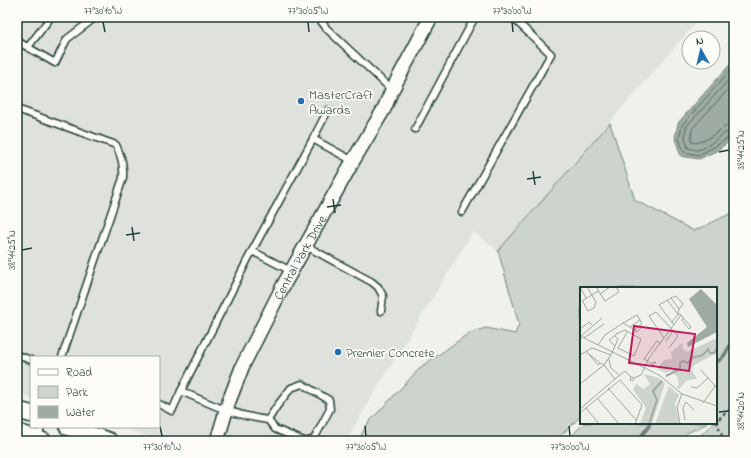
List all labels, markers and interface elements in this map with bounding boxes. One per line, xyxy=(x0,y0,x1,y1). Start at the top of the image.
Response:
text: 77°30'10"W xyxy=(84,4,122,19)
text: 77°30'05"W xyxy=(288,4,329,19)
text: 77°30'00"W xyxy=(492,4,532,19)
north arrow xyxy=(681,30,721,70)
text: N xyxy=(695,33,705,50)
place label: MasterCraft Awards xyxy=(309,86,373,120)
marker: MasterCraft Awards xyxy=(296,96,306,106)
text: 38°44'25"N xyxy=(734,130,749,170)
street label: Central Park Drive xyxy=(270,212,332,303)
text: 38°44'25"N xyxy=(5,230,20,270)
inset map xyxy=(580,287,717,424)
place label: Premier Concrete xyxy=(346,344,434,363)
marker: Premier Concrete xyxy=(333,347,343,357)
legend xyxy=(30,356,160,428)
text: Road xyxy=(66,364,92,382)
text: Park xyxy=(66,384,88,402)
text: 38°44'20"N xyxy=(734,392,749,430)
text: Water xyxy=(66,404,95,422)
text: 77°30'10"W xyxy=(143,440,181,455)
text: 77°30'05"W xyxy=(346,440,387,455)
text: 77°30'00"W xyxy=(550,440,590,455)

